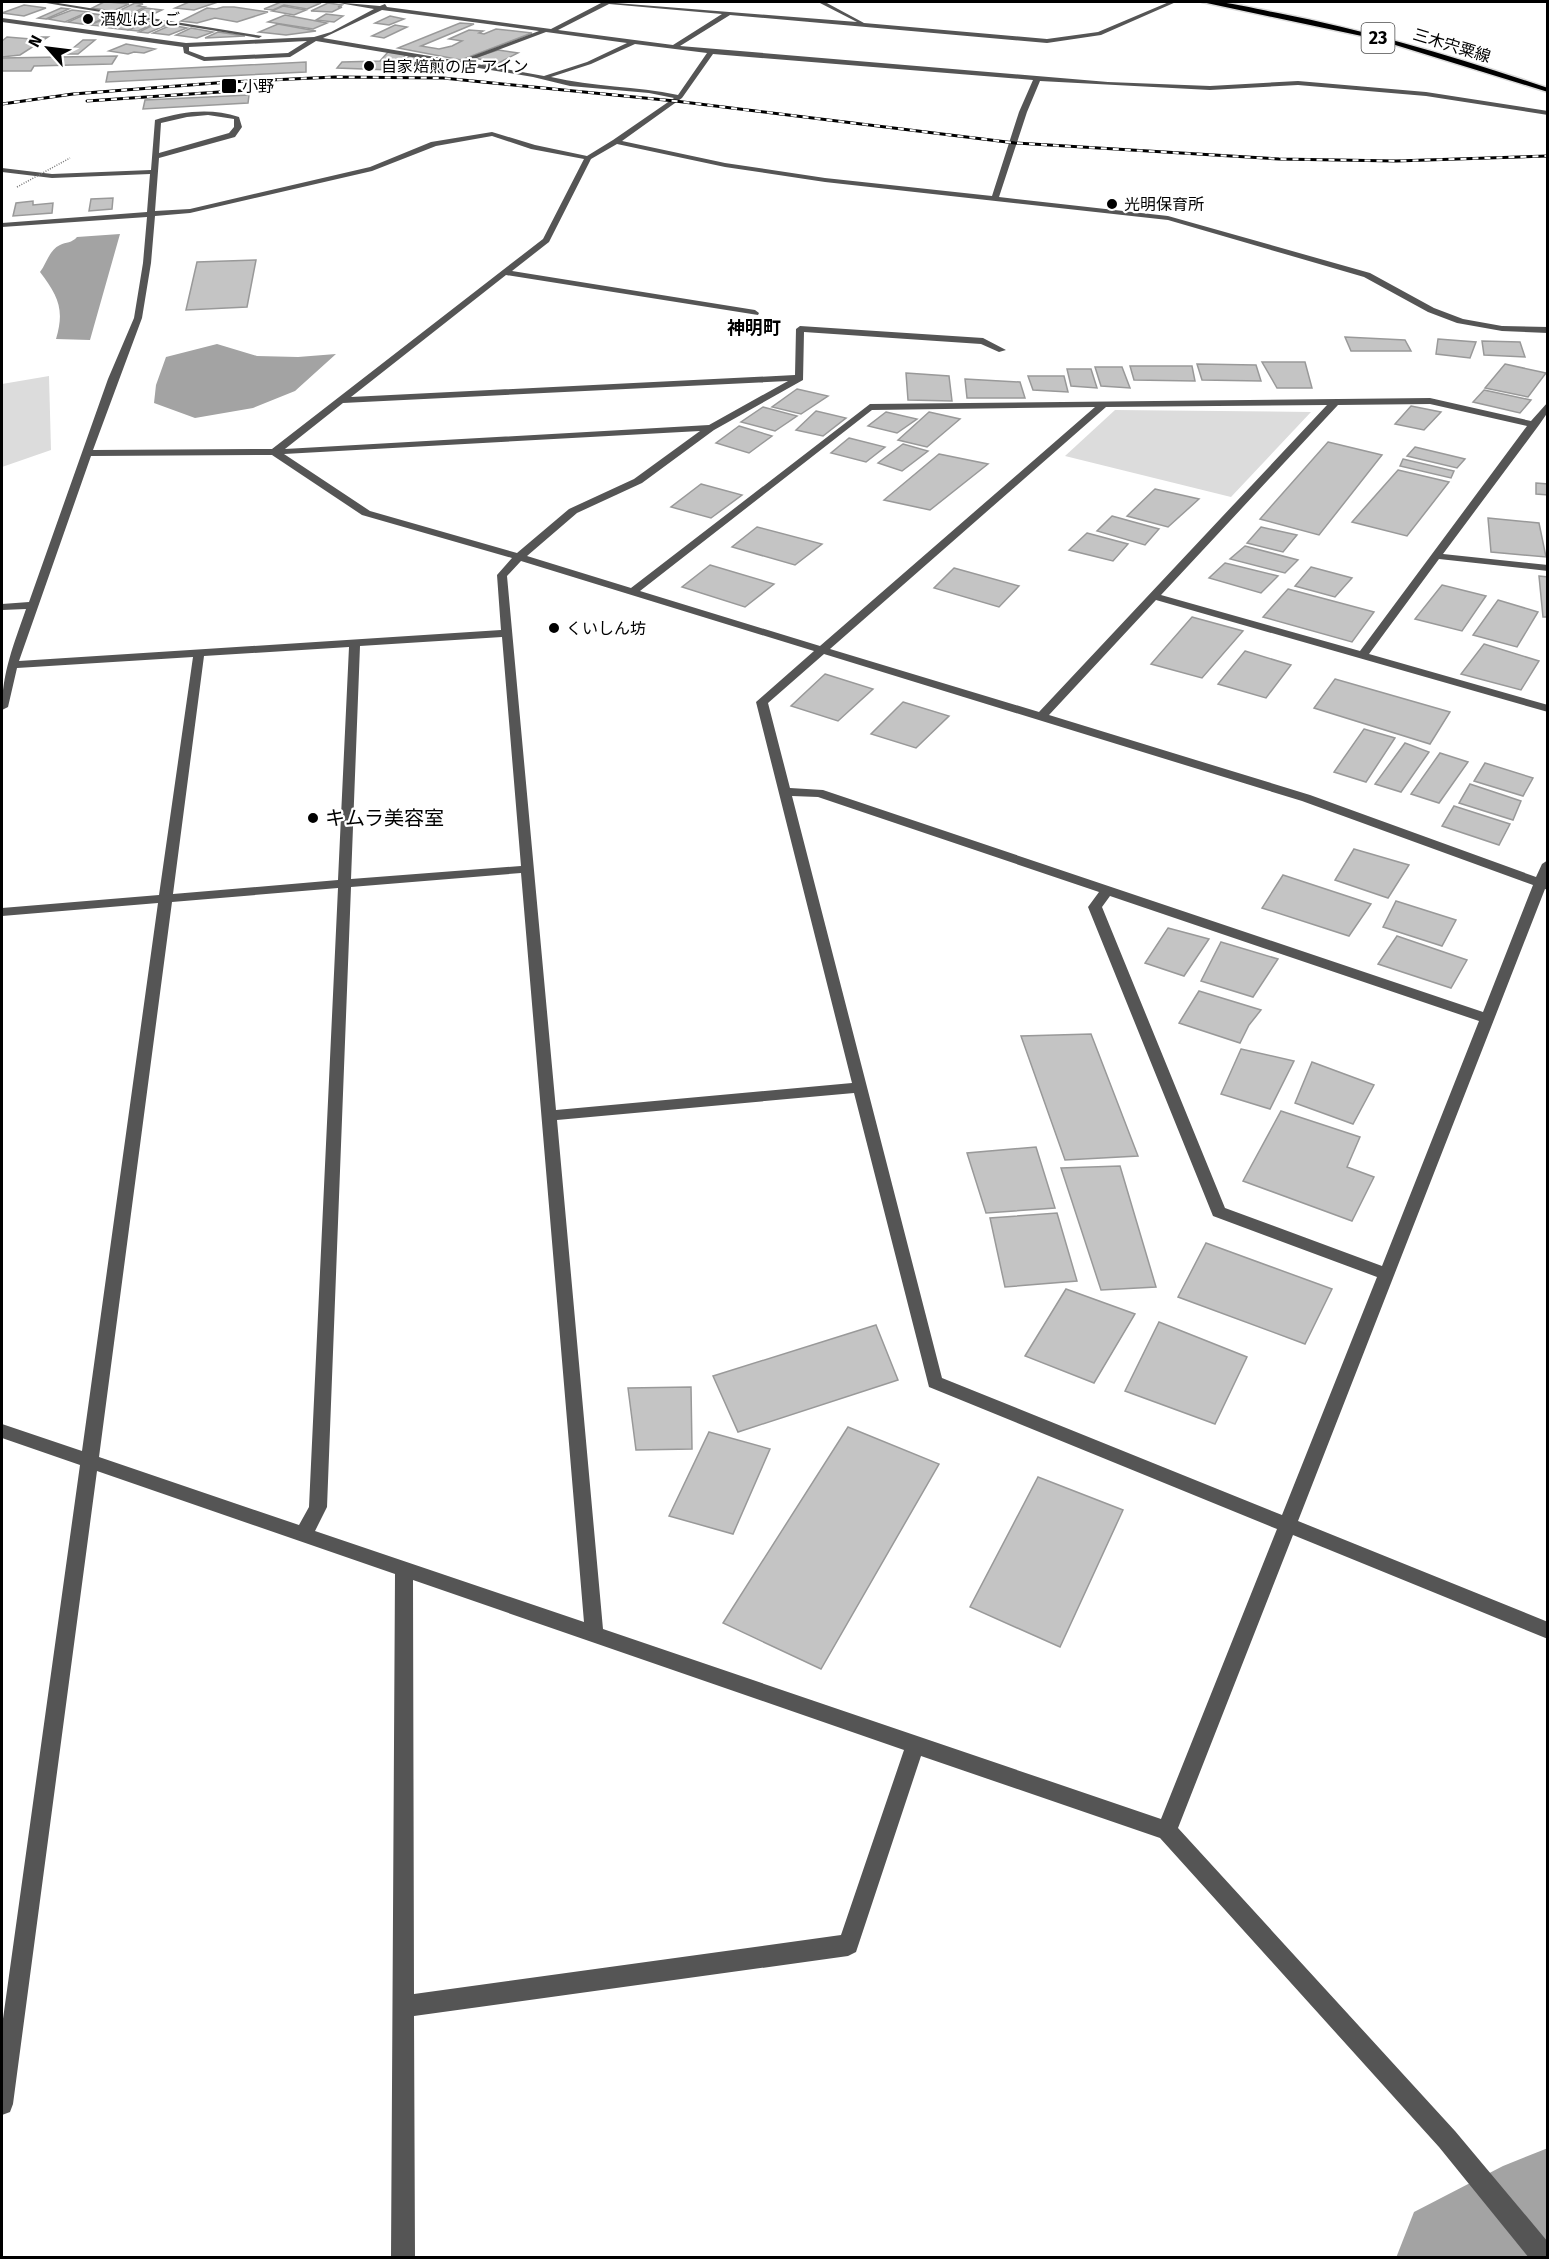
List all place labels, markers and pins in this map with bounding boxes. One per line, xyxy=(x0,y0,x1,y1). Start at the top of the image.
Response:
place label: 酒処はしご xyxy=(100,10,180,29)
marker: 酒処はしご xyxy=(81,12,95,26)
place label: 自家焙煎の店 アイン xyxy=(381,57,528,76)
marker: 自家焙煎の店 アイン xyxy=(362,59,376,73)
marker: 小野 xyxy=(220,77,238,95)
place label: 小野 xyxy=(242,77,274,96)
place label: 光明保育所 xyxy=(1124,195,1204,214)
marker: 光明保育所 xyxy=(1105,197,1119,211)
place label: くいしん坊 xyxy=(566,619,646,638)
marker: くいしん坊 xyxy=(547,621,561,635)
place label: キムラ美容室 xyxy=(325,806,444,830)
marker: キムラ美容室 xyxy=(306,811,320,825)

